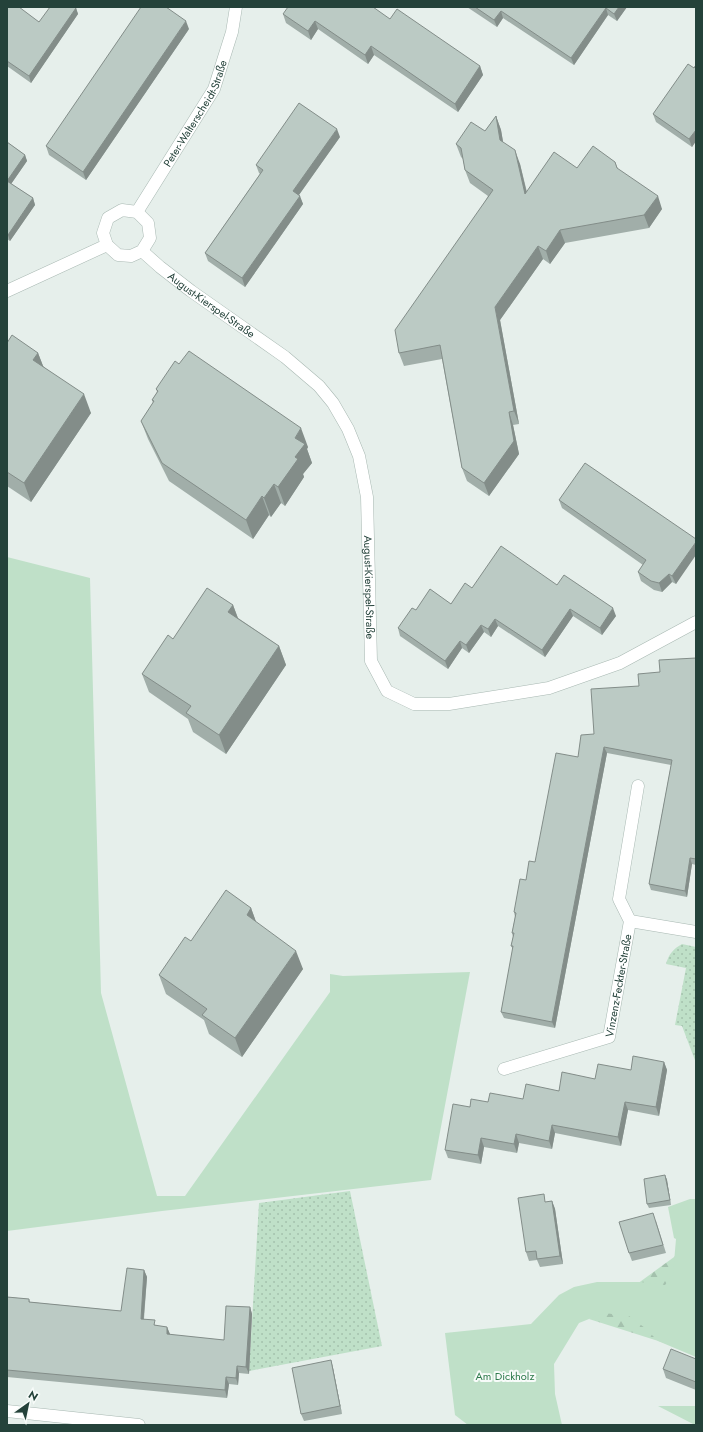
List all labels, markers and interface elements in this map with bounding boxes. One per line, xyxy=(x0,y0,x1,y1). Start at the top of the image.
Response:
street label: Peter-Walterscheidt-Straße xyxy=(159,58,231,170)
street label: August-Kierspel-Straße xyxy=(165,268,259,342)
street label: August-Kierspel-Straße xyxy=(360,535,378,640)
street label: Vinzenz-Feckter-Straße xyxy=(601,932,636,1039)
park label: Am Dickholz xyxy=(476,1368,534,1384)
north arrow xyxy=(8,1384,48,1424)
text: N xyxy=(25,1387,41,1405)

